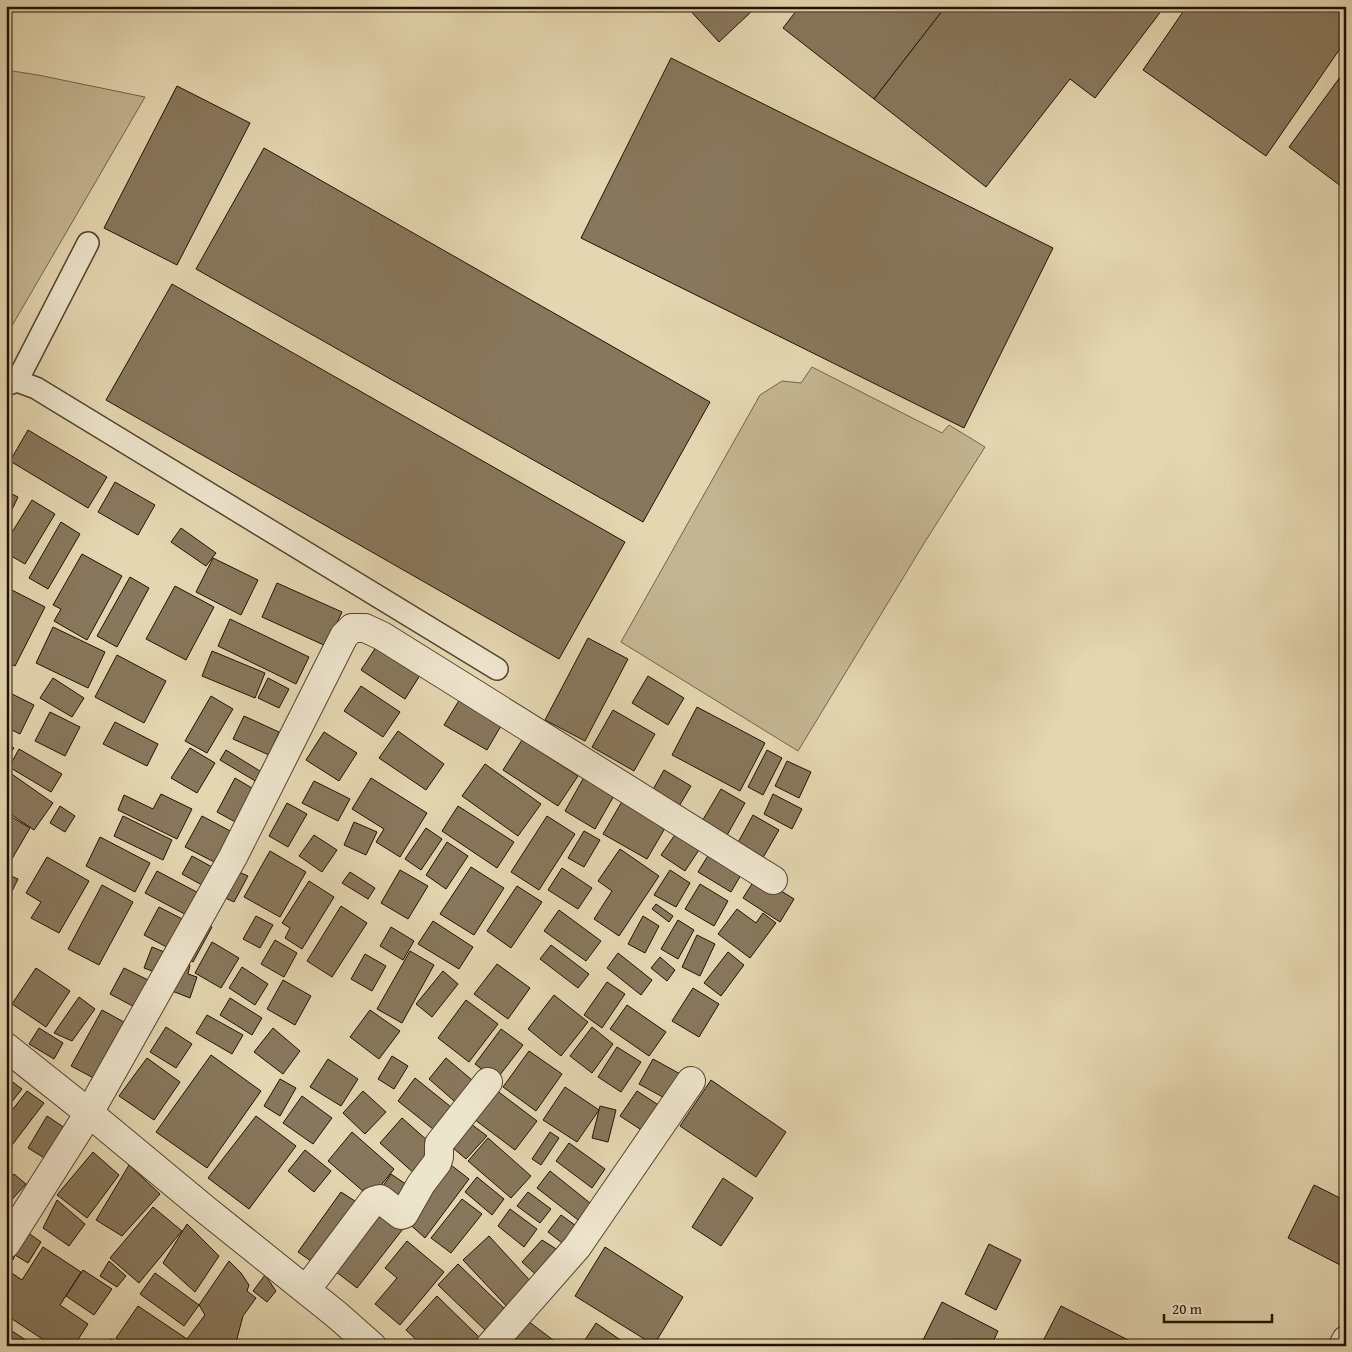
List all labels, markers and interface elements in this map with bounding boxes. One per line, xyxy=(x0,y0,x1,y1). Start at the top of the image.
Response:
scale bar xyxy=(1164,1292,1272,1324)
text: 20 m xyxy=(1172,1298,1203,1319)

